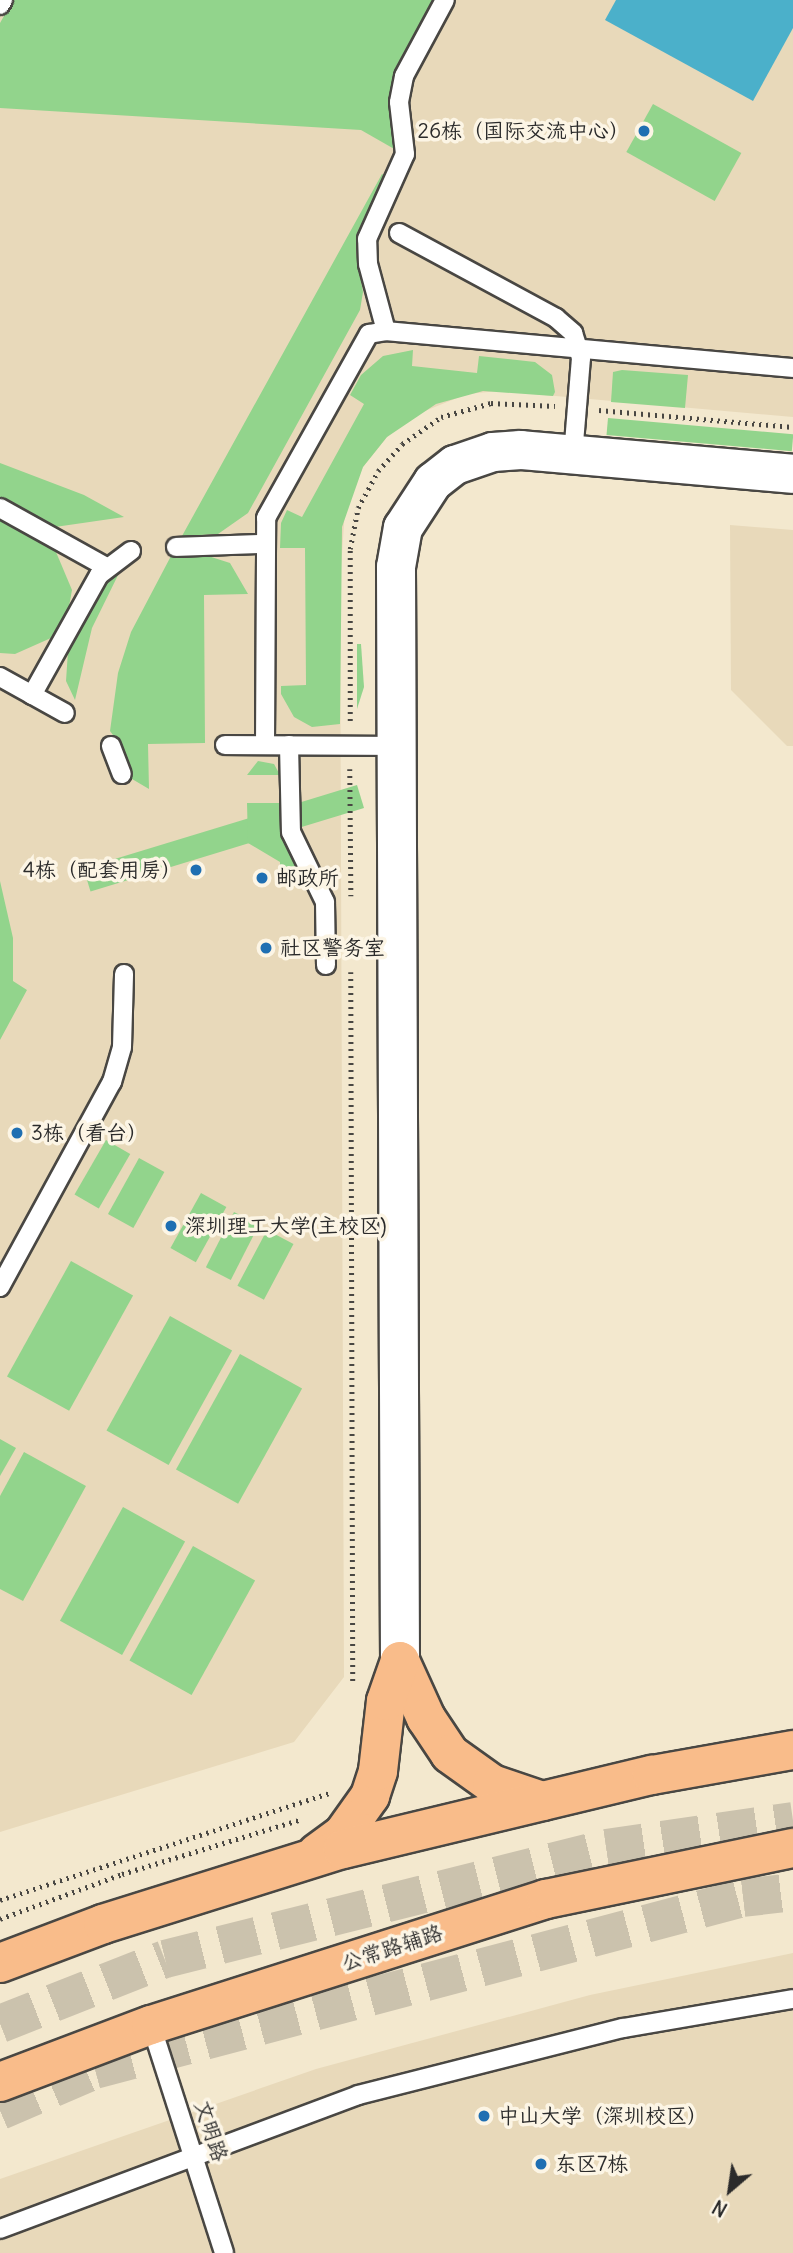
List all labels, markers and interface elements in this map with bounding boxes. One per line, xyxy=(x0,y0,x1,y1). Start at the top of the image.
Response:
place label: 26栋（国际交流中心） xyxy=(417,118,630,144)
marker: 26栋（国际交流中心） xyxy=(636,123,652,139)
place label: 4栋（配套用房） xyxy=(23,857,182,883)
marker: 4栋（配套用房） xyxy=(188,862,204,878)
place label: 邮政所 xyxy=(276,865,339,891)
marker: 邮政所 xyxy=(254,870,270,886)
place label: 社区警务室 xyxy=(280,935,385,961)
marker: 社区警务室 xyxy=(258,940,274,956)
place label: 3栋（看台） xyxy=(31,1120,148,1146)
marker: 3栋（看台） xyxy=(9,1125,25,1141)
place label: 深圳理工大学(主校区) xyxy=(185,1213,387,1239)
marker: 深圳理工大学(主校区) xyxy=(163,1218,179,1234)
street label: 公常路辅路 xyxy=(338,1920,446,1976)
street label: 文明路 xyxy=(189,2097,233,2165)
place label: 中山大学（深圳校区） xyxy=(498,2103,708,2129)
marker: 中山大学（深圳校区） xyxy=(476,2108,492,2124)
place label: 东区7栋 xyxy=(555,2151,628,2177)
north arrow xyxy=(695,2155,765,2225)
marker: 东区7栋 xyxy=(533,2156,549,2172)
text: N xyxy=(708,2195,731,2222)

